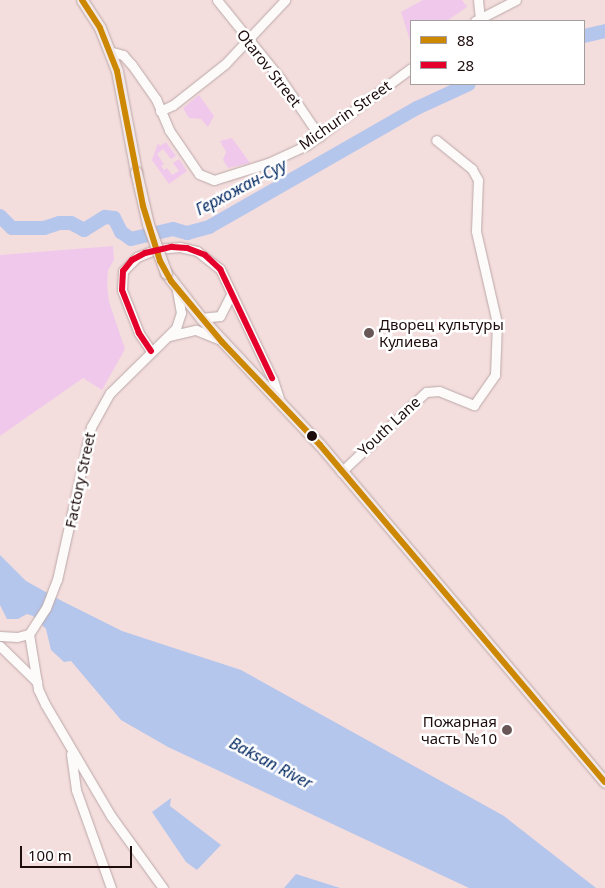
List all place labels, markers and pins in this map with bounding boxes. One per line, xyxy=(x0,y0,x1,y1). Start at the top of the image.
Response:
place label: Дворец культуры Кулиева xyxy=(379,315,504,350)
marker: Дворец культуры Кулиева xyxy=(363,327,375,339)
unlabelled marker xyxy=(307,431,317,441)
place label: Пожарная часть №10 xyxy=(421,712,497,747)
marker: Пожарная часть №10 xyxy=(501,724,513,736)

